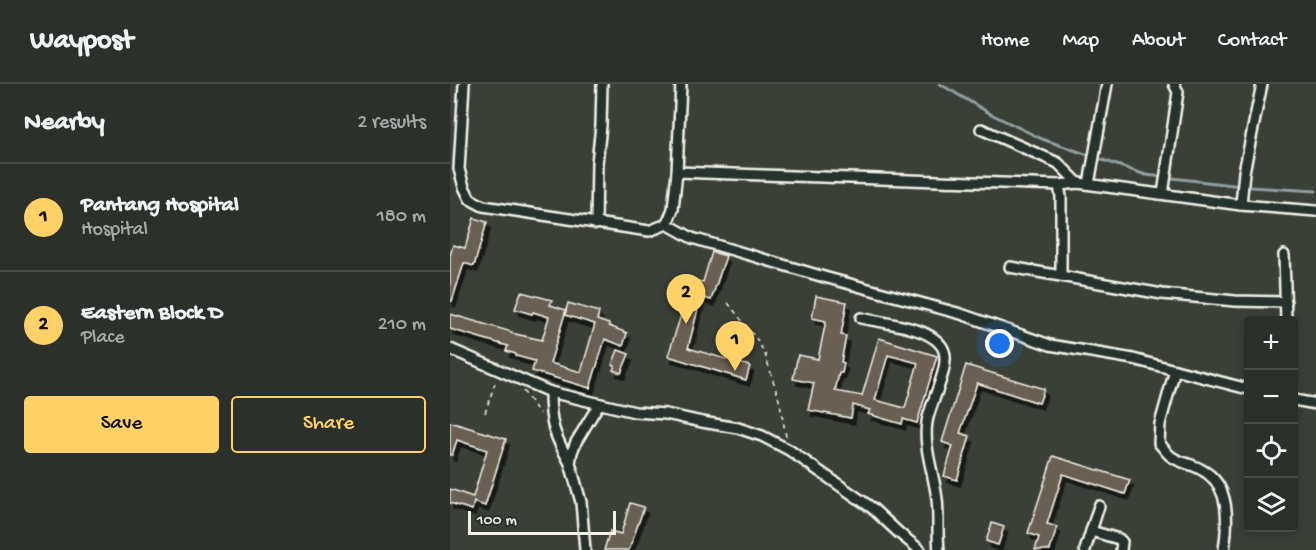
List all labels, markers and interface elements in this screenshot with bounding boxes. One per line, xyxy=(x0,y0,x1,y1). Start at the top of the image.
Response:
text: Waypost xyxy=(30,25,133,58)
text: Home xyxy=(981,29,1029,54)
text: Map xyxy=(1062,29,1099,54)
text: About xyxy=(1132,29,1185,54)
text: Contact xyxy=(1218,29,1286,54)
text: Nearby xyxy=(24,108,105,139)
text: 2 results xyxy=(357,112,426,135)
text: Pantang Hospital xyxy=(81,193,239,219)
text: 1 xyxy=(39,206,48,229)
text: 180 m xyxy=(377,206,426,229)
text: Hospital xyxy=(81,219,148,242)
pin: 2 xyxy=(666,274,706,324)
text: Eastern Block D xyxy=(81,301,223,327)
text: 2 xyxy=(39,314,48,337)
text: 210 m xyxy=(378,314,426,337)
map controls xyxy=(1244,316,1298,532)
button: + xyxy=(1244,316,1298,370)
pin: 1 xyxy=(716,322,754,371)
text: Place xyxy=(81,327,125,350)
your location xyxy=(985,329,1014,358)
button: − xyxy=(1244,370,1298,424)
button: Save xyxy=(24,396,219,453)
button: Share xyxy=(231,396,426,453)
button: locate xyxy=(1244,424,1298,478)
button: layers xyxy=(1244,478,1298,532)
scale bar xyxy=(468,508,616,536)
text: 100 m xyxy=(477,512,517,531)

